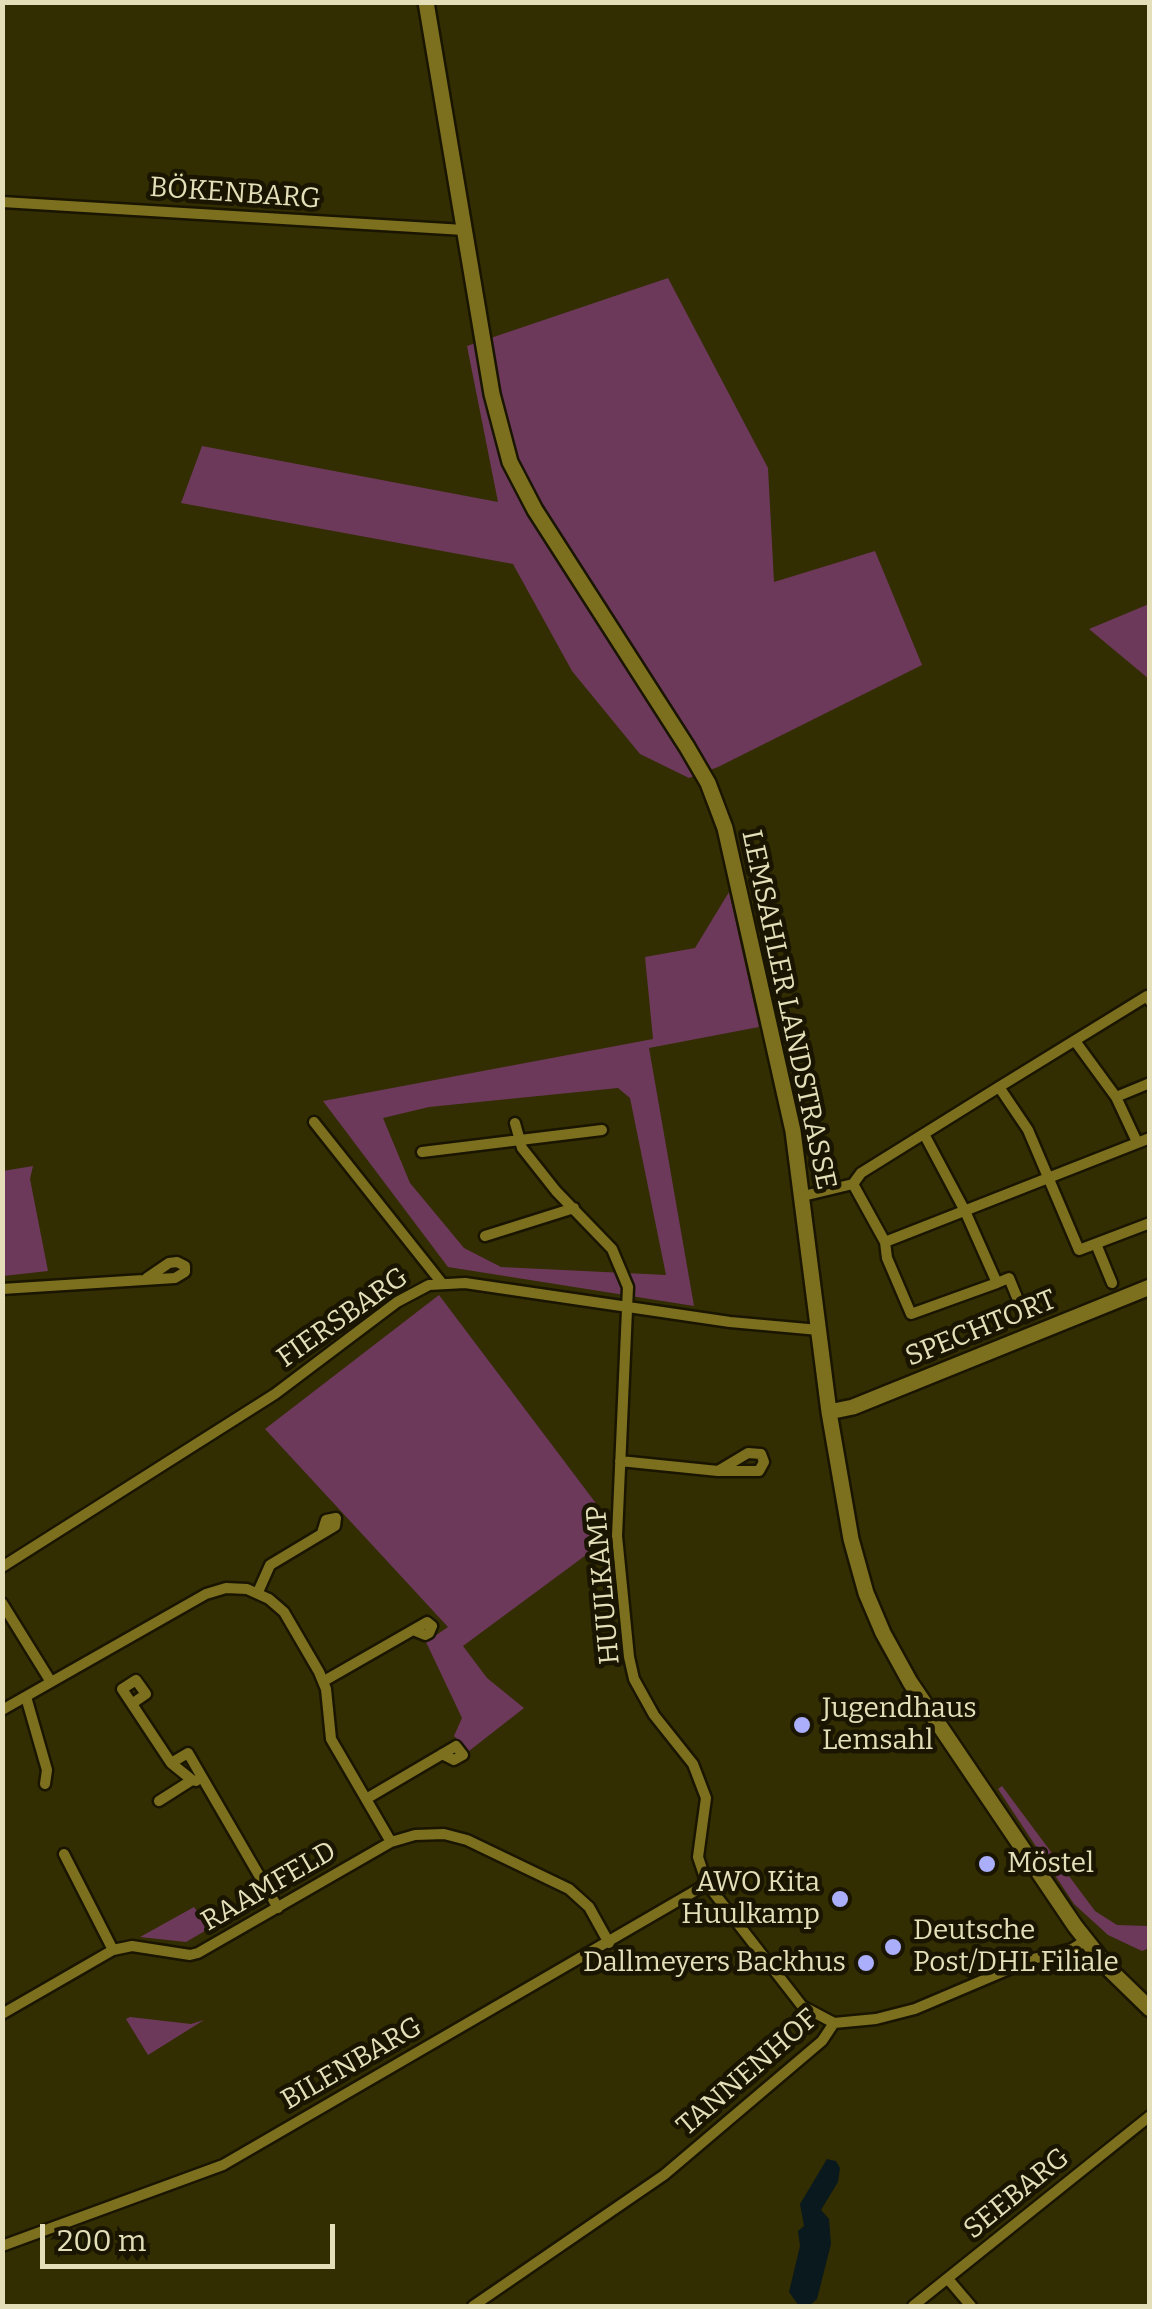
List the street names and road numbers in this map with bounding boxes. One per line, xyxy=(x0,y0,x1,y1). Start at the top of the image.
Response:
street label: BÖKENBARG xyxy=(148,171,322,217)
street label: LEMSAHLER LANDSTRASSE xyxy=(733,827,843,1193)
street label: FIERSBARG xyxy=(271,1261,415,1375)
street label: SPECHTORT xyxy=(901,1284,1061,1374)
street label: HUULKAMP xyxy=(580,1504,628,1666)
street label: RAAMFELD xyxy=(196,1835,342,1939)
street label: TANNENHOF xyxy=(671,2003,825,2143)
street label: BILENBARG xyxy=(276,2010,428,2118)
street label: SEEBARG xyxy=(958,2141,1076,2247)

